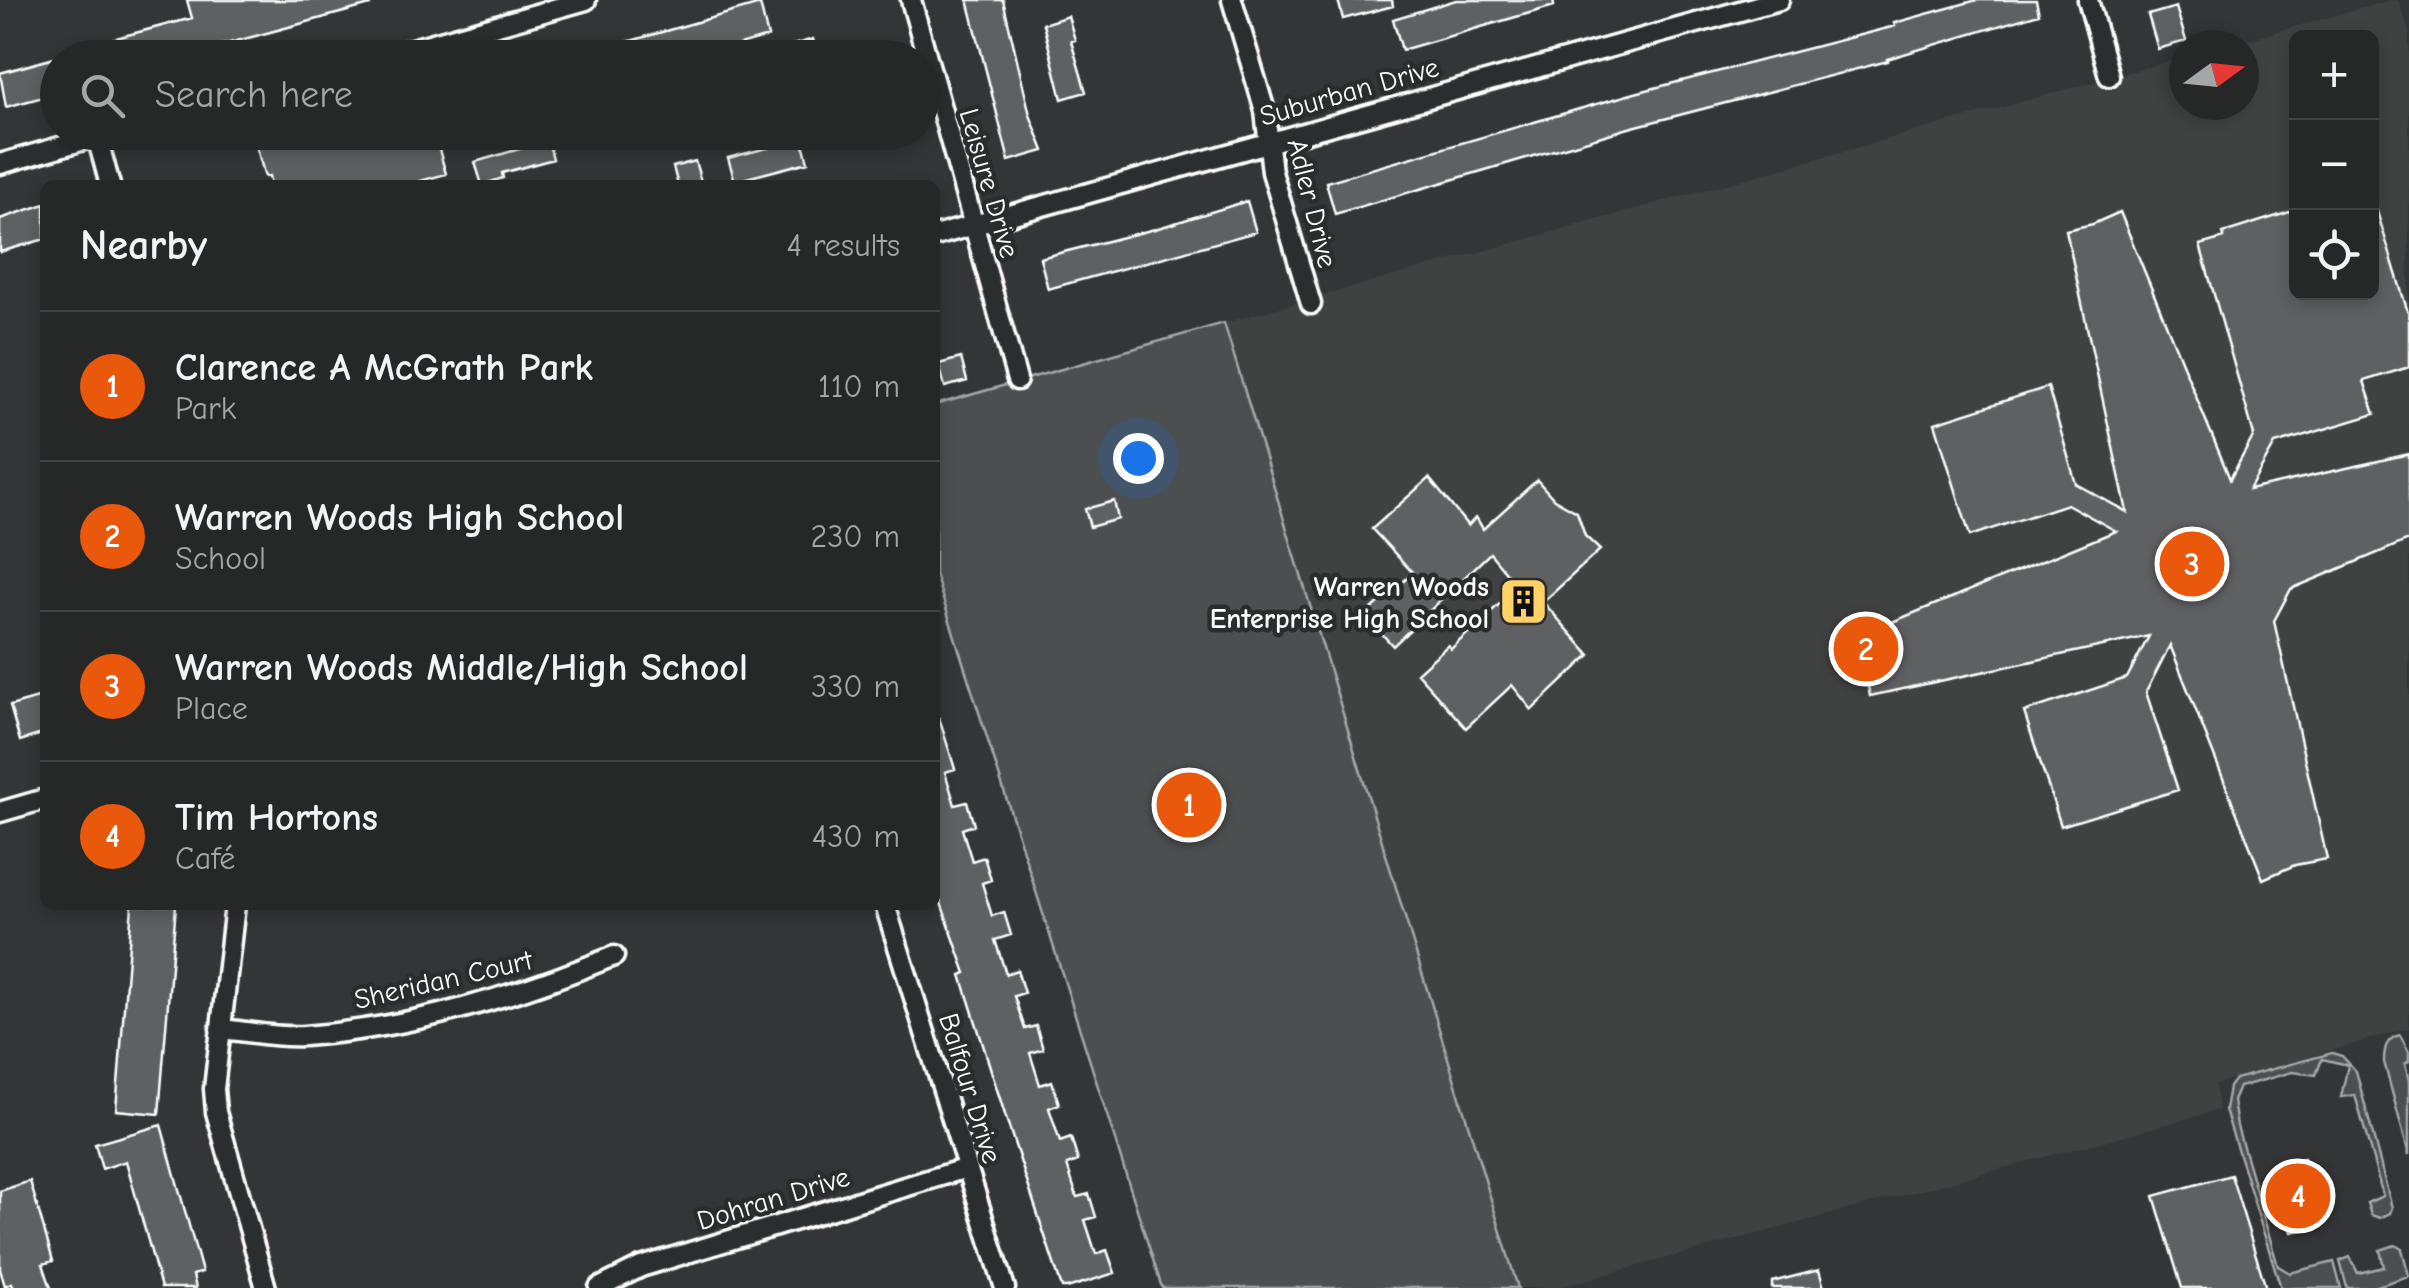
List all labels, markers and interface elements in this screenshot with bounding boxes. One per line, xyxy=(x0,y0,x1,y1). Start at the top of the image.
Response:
north arrow xyxy=(2169,30,2259,120)
map controls xyxy=(2289,30,2379,300)
button: + xyxy=(2289,30,2379,120)
search box xyxy=(40,40,940,150)
street label: Suburban Drive xyxy=(1256,51,1442,133)
icon: search xyxy=(75,68,130,123)
text: Search here xyxy=(155,73,353,117)
street label: Leisure Drive xyxy=(952,105,1026,262)
button: − xyxy=(2289,120,2379,210)
street label: Adler Drive xyxy=(1281,135,1344,271)
button: locate xyxy=(2289,210,2379,300)
text: Nearby xyxy=(80,221,207,270)
text: 4 results xyxy=(787,227,900,264)
text: Clarence A McGrath Park xyxy=(175,346,593,390)
text: 1 xyxy=(106,368,119,405)
text: 110 m xyxy=(818,368,900,405)
text: Park xyxy=(175,390,236,427)
your location xyxy=(1113,433,1164,484)
text: Warren Woods High School xyxy=(175,496,624,540)
text: 2 xyxy=(105,518,120,555)
text: 230 m xyxy=(810,518,900,555)
pin: 3 xyxy=(2160,526,2224,602)
text: School xyxy=(175,540,266,577)
place label: Warren Woods Enterprise High School xyxy=(1210,571,1489,635)
building icon: Warren Woods Enterprise High School xyxy=(1498,576,1550,628)
pin: 2 xyxy=(1834,612,1898,686)
text: Warren Woods Middle/High School xyxy=(175,646,748,690)
text: 3 xyxy=(105,668,120,705)
text: 330 m xyxy=(811,668,900,705)
text: Place xyxy=(175,690,248,727)
pin: 1 xyxy=(1156,768,1222,842)
text: Tim Hortons xyxy=(175,796,378,840)
text: 4 xyxy=(105,818,120,855)
text: 430 m xyxy=(812,818,900,855)
text: Café xyxy=(175,840,235,877)
street label: Sheridan Court xyxy=(351,944,536,1016)
street label: Balfour Drive xyxy=(932,1009,1008,1167)
pin: 4 xyxy=(2266,1158,2330,1234)
street label: Dohran Drive xyxy=(693,1161,853,1237)

